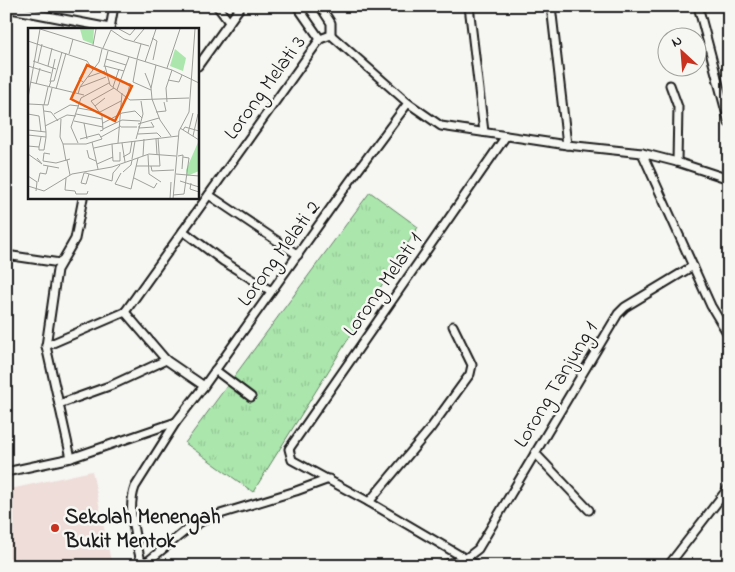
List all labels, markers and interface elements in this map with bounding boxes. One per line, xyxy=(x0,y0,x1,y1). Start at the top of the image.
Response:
inset map xyxy=(28,28,199,199)
north arrow xyxy=(658,28,708,78)
street label: Lorong Melati 3 xyxy=(217,30,316,148)
text: N xyxy=(668,30,686,53)
street label: Lorong Melati 2 xyxy=(231,195,330,315)
street label: Lorong Melati 1 xyxy=(337,227,432,344)
street label: Lorong Tanjung 1 xyxy=(507,316,608,455)
place label: Sekolah Menengah Bukit Mentok xyxy=(64,503,221,557)
marker: Sekolah Menengah Bukit Mentok xyxy=(49,522,61,534)

